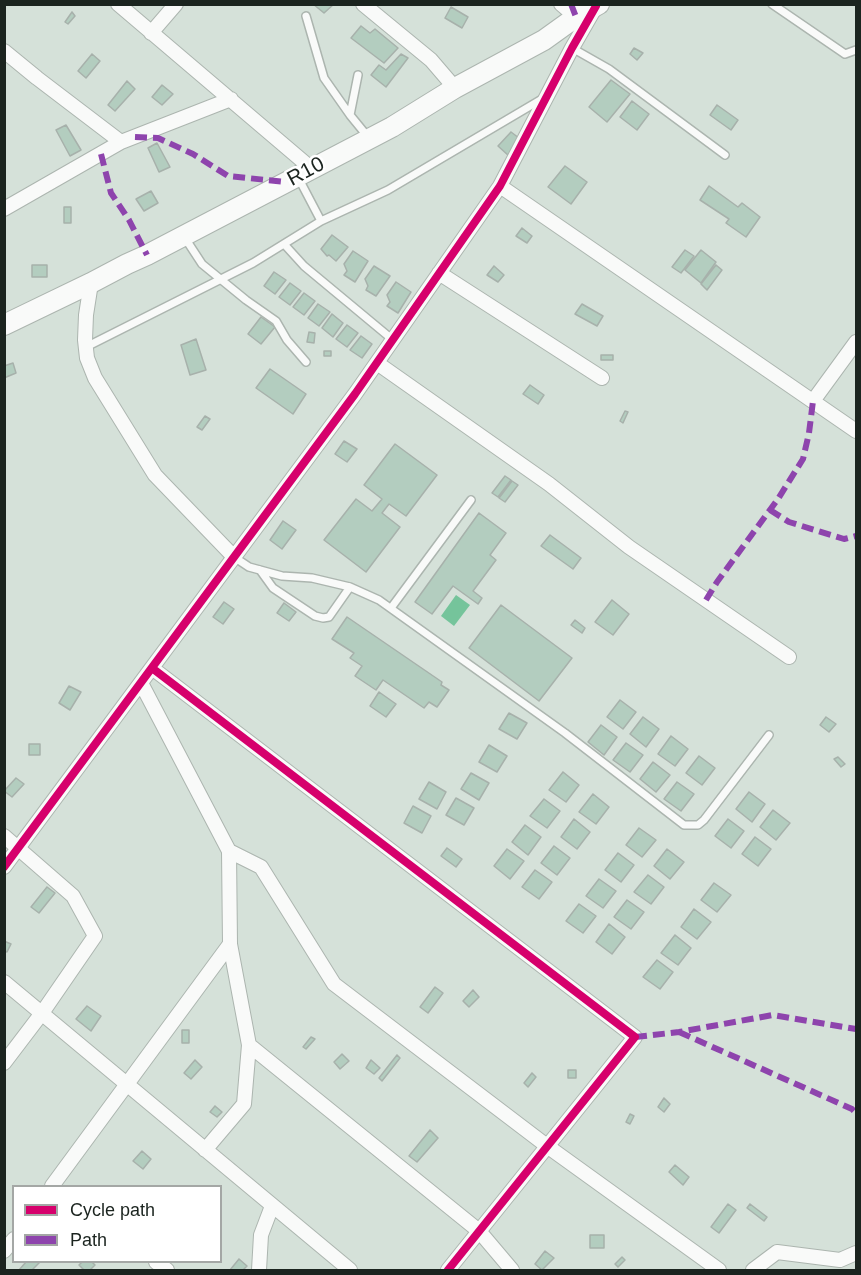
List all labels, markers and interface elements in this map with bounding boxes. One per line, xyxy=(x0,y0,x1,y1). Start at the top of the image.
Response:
street label: R10 xyxy=(283,152,329,192)
legend xyxy=(12,1185,222,1263)
text: Cycle path xyxy=(70,1200,155,1220)
text: Path xyxy=(70,1230,107,1250)

